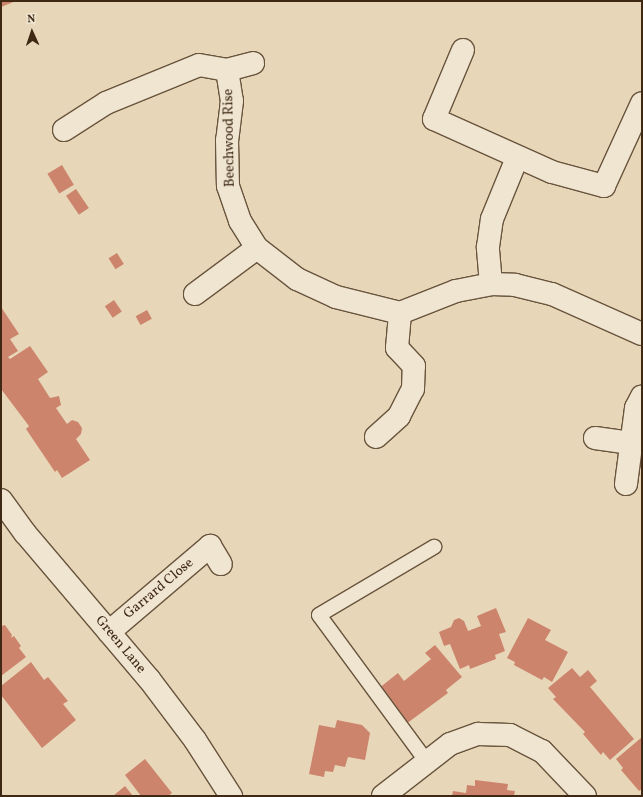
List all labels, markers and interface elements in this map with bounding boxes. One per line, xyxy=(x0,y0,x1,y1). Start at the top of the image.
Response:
north arrow xyxy=(12,12,52,52)
text: N xyxy=(27,12,36,27)
street label: Beechwood Rise xyxy=(221,89,239,187)
street label: Garrard Close xyxy=(121,555,197,623)
street label: Green Lane xyxy=(91,613,149,677)

